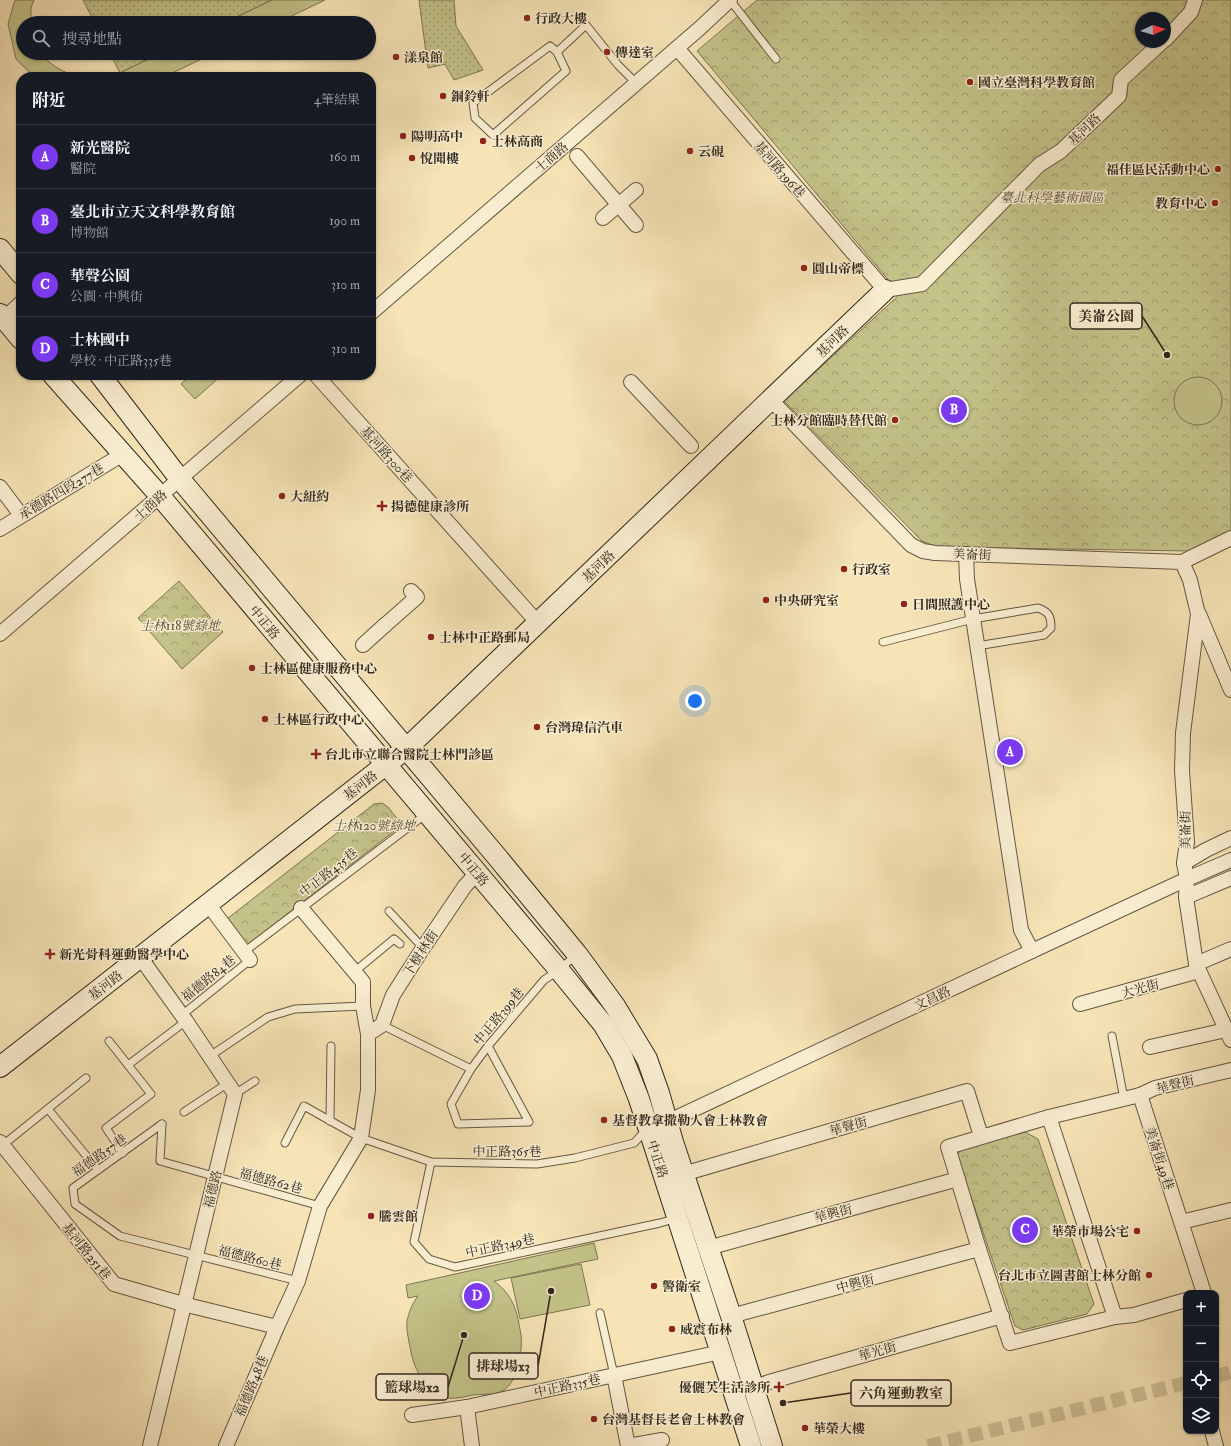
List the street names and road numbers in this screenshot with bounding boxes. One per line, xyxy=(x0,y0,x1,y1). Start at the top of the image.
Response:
street label: 基河路 xyxy=(1065,110,1104,149)
street label: 基河路396巷 xyxy=(750,138,808,201)
street label: 士商路 xyxy=(532,139,572,177)
street label: 基河路 xyxy=(813,322,852,361)
street label: 基河路300巷 xyxy=(357,423,416,486)
street label: 承德路四段277巷 xyxy=(16,460,107,524)
street label: 士商路 xyxy=(131,487,171,525)
street label: 美崙街 xyxy=(952,546,992,564)
street label: 基河路 xyxy=(579,547,618,586)
street label: 中正路 xyxy=(246,603,283,643)
street label: 基河路 xyxy=(340,767,381,804)
street label: 美崙街 xyxy=(1178,810,1194,850)
street label: 中正路435巷 xyxy=(296,845,361,901)
street label: 中正路 xyxy=(455,850,492,890)
street label: 下樹林街 xyxy=(400,927,442,980)
street label: 福德路84巷 xyxy=(178,952,239,1005)
street label: 基河路 xyxy=(85,967,126,1004)
street label: 大光街 xyxy=(1119,976,1161,1002)
street label: 文昌路 xyxy=(911,983,953,1014)
street label: 中正路399巷 xyxy=(470,985,527,1049)
street label: 華聲街 xyxy=(1154,1072,1196,1098)
street label: 華聲街 xyxy=(827,1114,869,1140)
street label: 美崙街49巷 xyxy=(1141,1125,1177,1192)
street label: 福德路57巷 xyxy=(69,1131,130,1181)
street label: 中正路 xyxy=(643,1138,671,1180)
street label: 中正路365巷 xyxy=(472,1144,542,1160)
street label: 福德路62巷 xyxy=(237,1165,304,1197)
street label: 福德路 xyxy=(200,1168,225,1210)
street label: 華興街 xyxy=(812,1201,854,1227)
street label: 基河路251巷 xyxy=(58,1220,114,1283)
street label: 中正路349巷 xyxy=(464,1231,536,1261)
street label: 福德路60巷 xyxy=(216,1242,283,1274)
street label: 中興街 xyxy=(834,1271,876,1297)
street label: 華光街 xyxy=(856,1339,898,1365)
street label: 福德路48巷 xyxy=(232,1353,272,1419)
street label: 中正路335巷 xyxy=(532,1371,602,1401)

